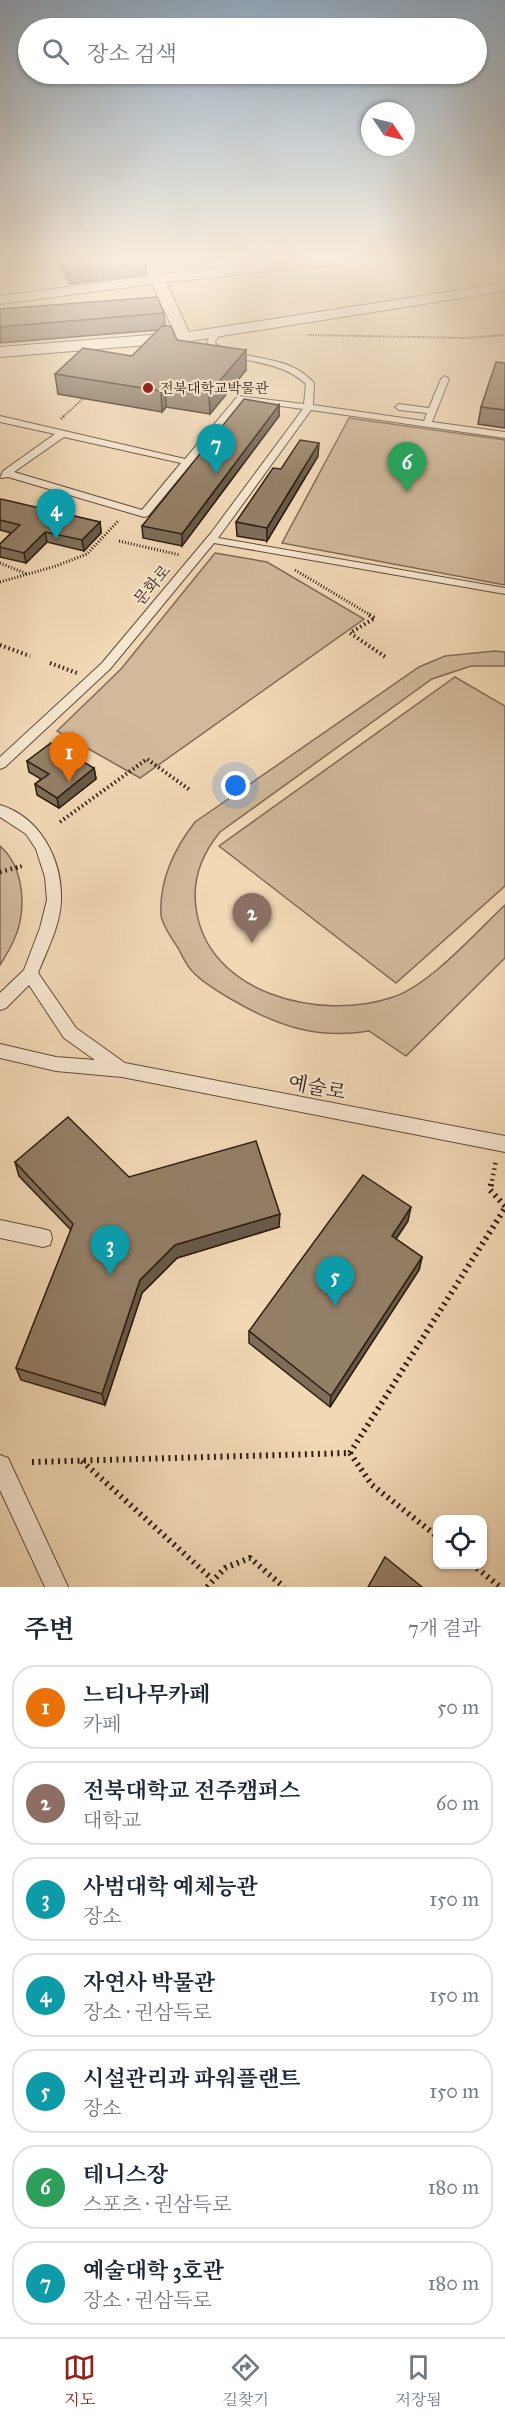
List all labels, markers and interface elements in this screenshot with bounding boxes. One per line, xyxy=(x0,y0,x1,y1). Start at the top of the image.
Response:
search box xyxy=(18,18,487,84)
icon: search xyxy=(39,35,72,68)
text: 장소 검색 xyxy=(87,40,177,67)
north arrow xyxy=(361,102,415,156)
place label: 전북대학교박물관 xyxy=(160,380,269,397)
marker: 전북대학교박물관 xyxy=(141,381,155,395)
pin: 7 xyxy=(196,424,236,474)
pin: 6 xyxy=(388,442,426,492)
pin: 4 xyxy=(36,490,76,539)
street label: 문화로 xyxy=(130,561,175,609)
pin: 1 xyxy=(50,732,88,782)
your location xyxy=(221,771,250,800)
pin: 2 xyxy=(232,894,272,943)
street label: 예술로 xyxy=(286,1070,348,1104)
pin: 3 xyxy=(90,1226,130,1275)
pin: 5 xyxy=(316,1256,354,1306)
map controls xyxy=(433,1515,487,1569)
button: locate xyxy=(433,1515,487,1569)
text: 주변 xyxy=(24,1613,74,1645)
text: 7개 결과 xyxy=(408,1616,481,1640)
text: 느티나무카페 xyxy=(83,1681,211,1708)
text: 1 xyxy=(42,1695,49,1719)
text: 50 m xyxy=(437,1695,479,1719)
text: 카페 xyxy=(83,1712,122,1736)
text: 전북대학교 전주캠퍼스 xyxy=(83,1777,300,1804)
text: 2 xyxy=(41,1791,50,1815)
text: 60 m xyxy=(436,1791,479,1815)
text: 대학교 xyxy=(83,1808,141,1832)
text: 사범대학 예체능관 xyxy=(83,1873,258,1900)
text: 3 xyxy=(42,1887,50,1911)
text: 150 m xyxy=(429,1887,479,1911)
text: 장소 xyxy=(83,1904,122,1928)
text: 자연사 박물관 xyxy=(83,1969,215,1996)
text: 4 xyxy=(40,1983,51,2007)
text: 150 m xyxy=(429,1983,479,2007)
text: 장소 · 권삼득로 xyxy=(83,2000,212,2024)
text: 시설관리과 파워플랜트 xyxy=(83,2065,300,2092)
text: 5 xyxy=(41,2079,50,2103)
text: 150 m xyxy=(429,2079,479,2103)
text: 장소 xyxy=(83,2096,122,2120)
text: 테니스장 xyxy=(83,2161,168,2188)
text: 6 xyxy=(40,2175,51,2199)
text: 180 m xyxy=(428,2175,479,2199)
text: 스포츠 · 권삼득로 xyxy=(83,2192,231,2216)
text: 예술대학 3호관 xyxy=(83,2257,224,2284)
text: 7 xyxy=(40,2271,51,2295)
text: 180 m xyxy=(428,2271,479,2295)
text: 장소 · 권삼득로 xyxy=(83,2288,212,2312)
tab: 지도 xyxy=(63,2351,96,2410)
tab: 길찾기 xyxy=(223,2351,269,2410)
tab: 저장됨 xyxy=(395,2351,442,2410)

